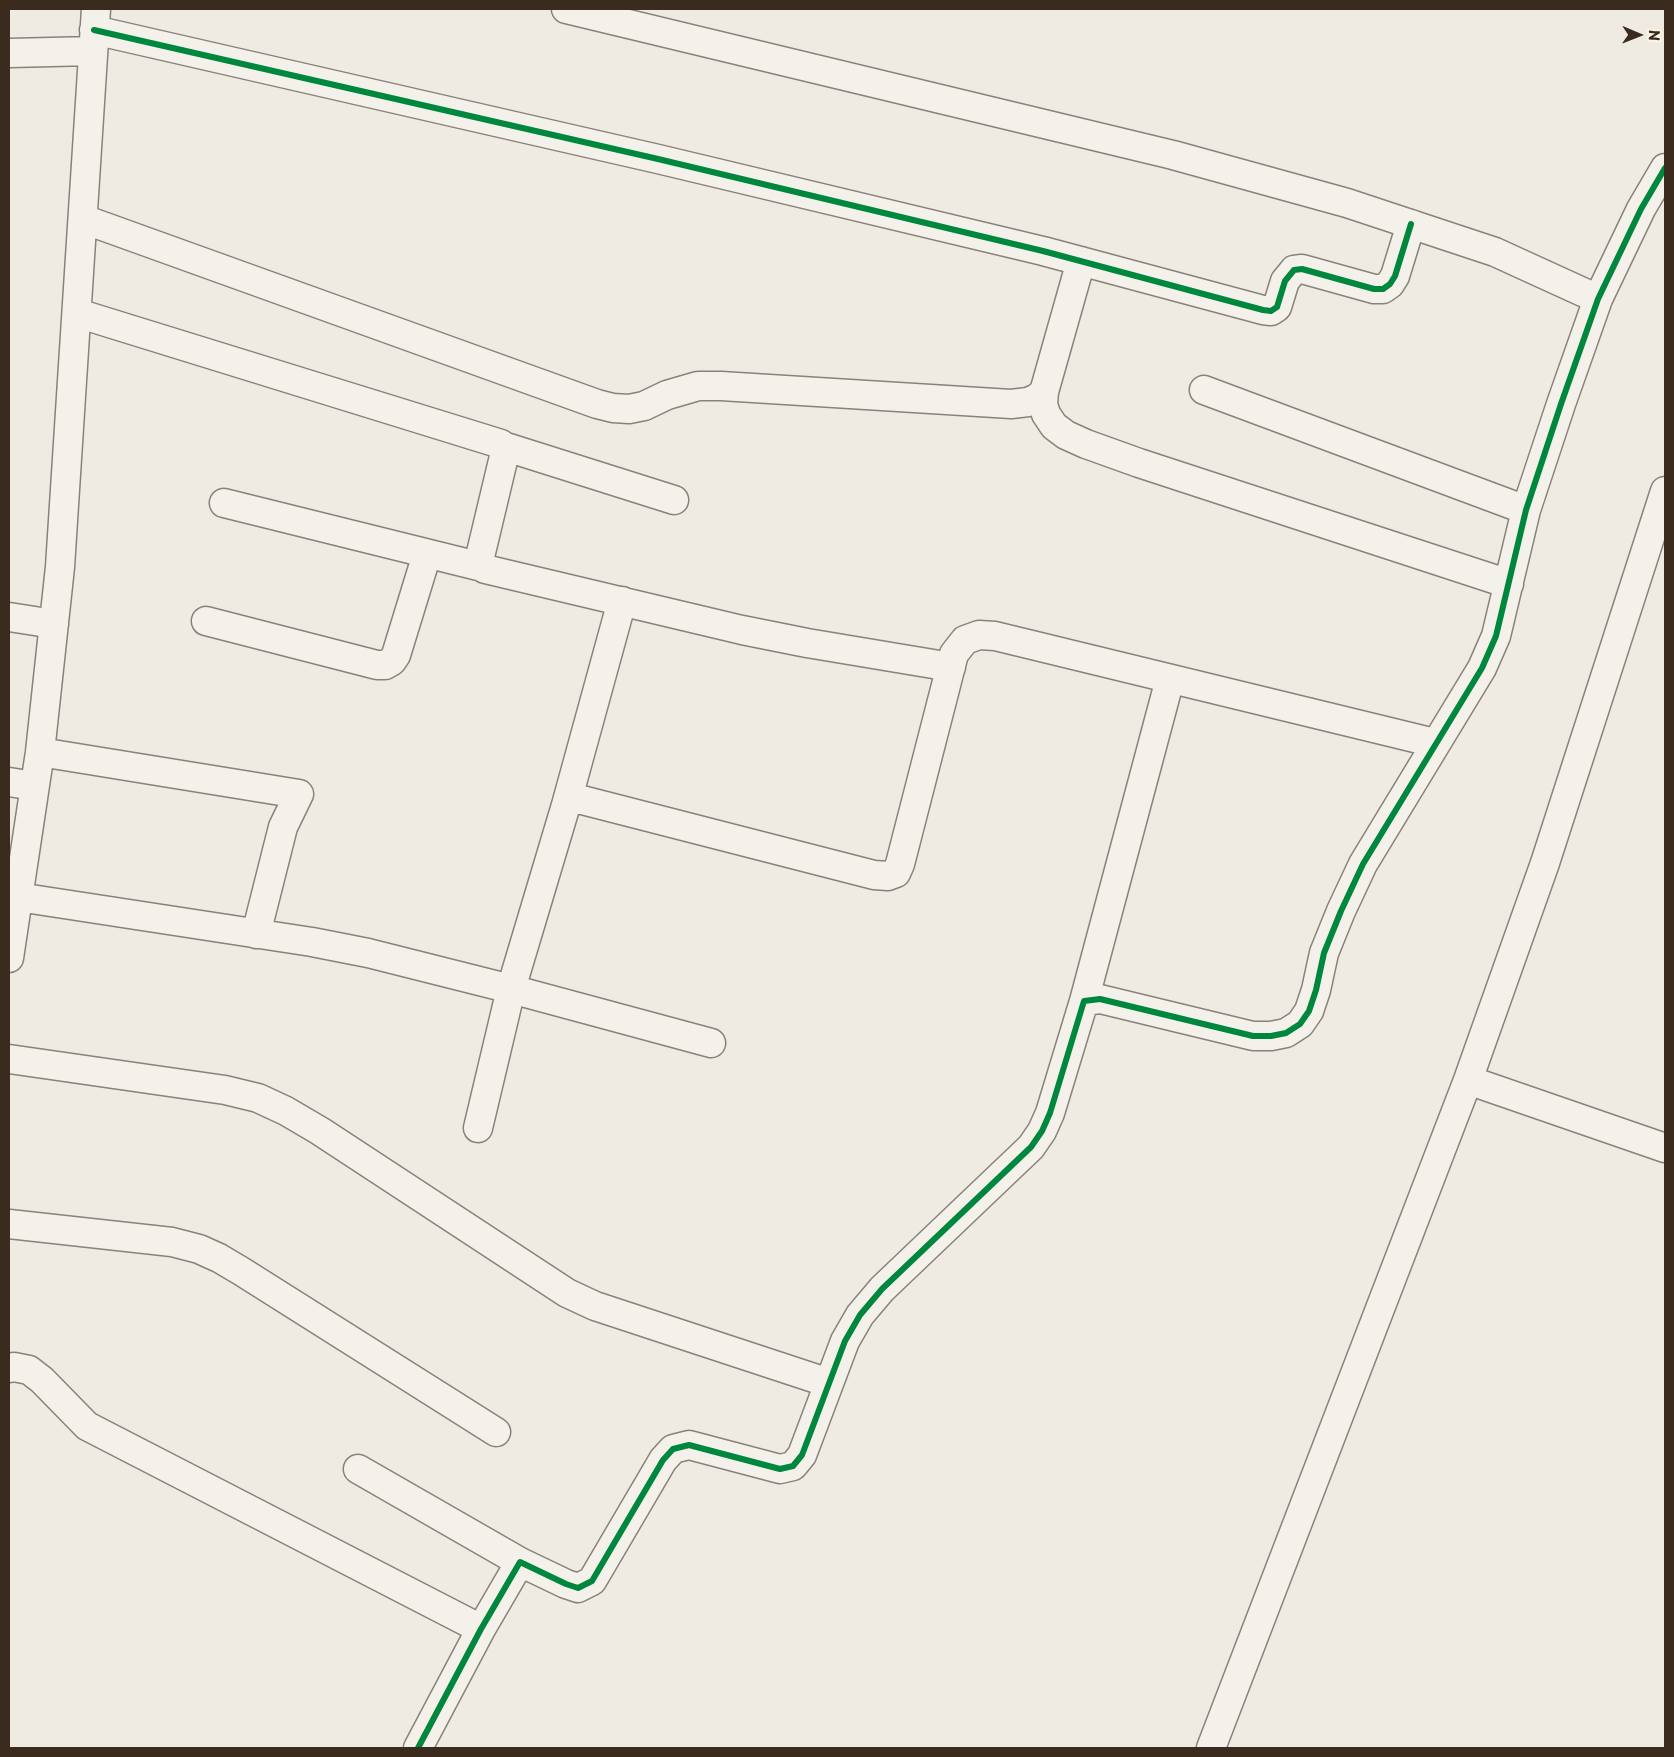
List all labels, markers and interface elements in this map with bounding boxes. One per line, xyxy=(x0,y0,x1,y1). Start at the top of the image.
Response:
north arrow xyxy=(1614,10,1664,60)
text: N xyxy=(1644,30,1665,41)

